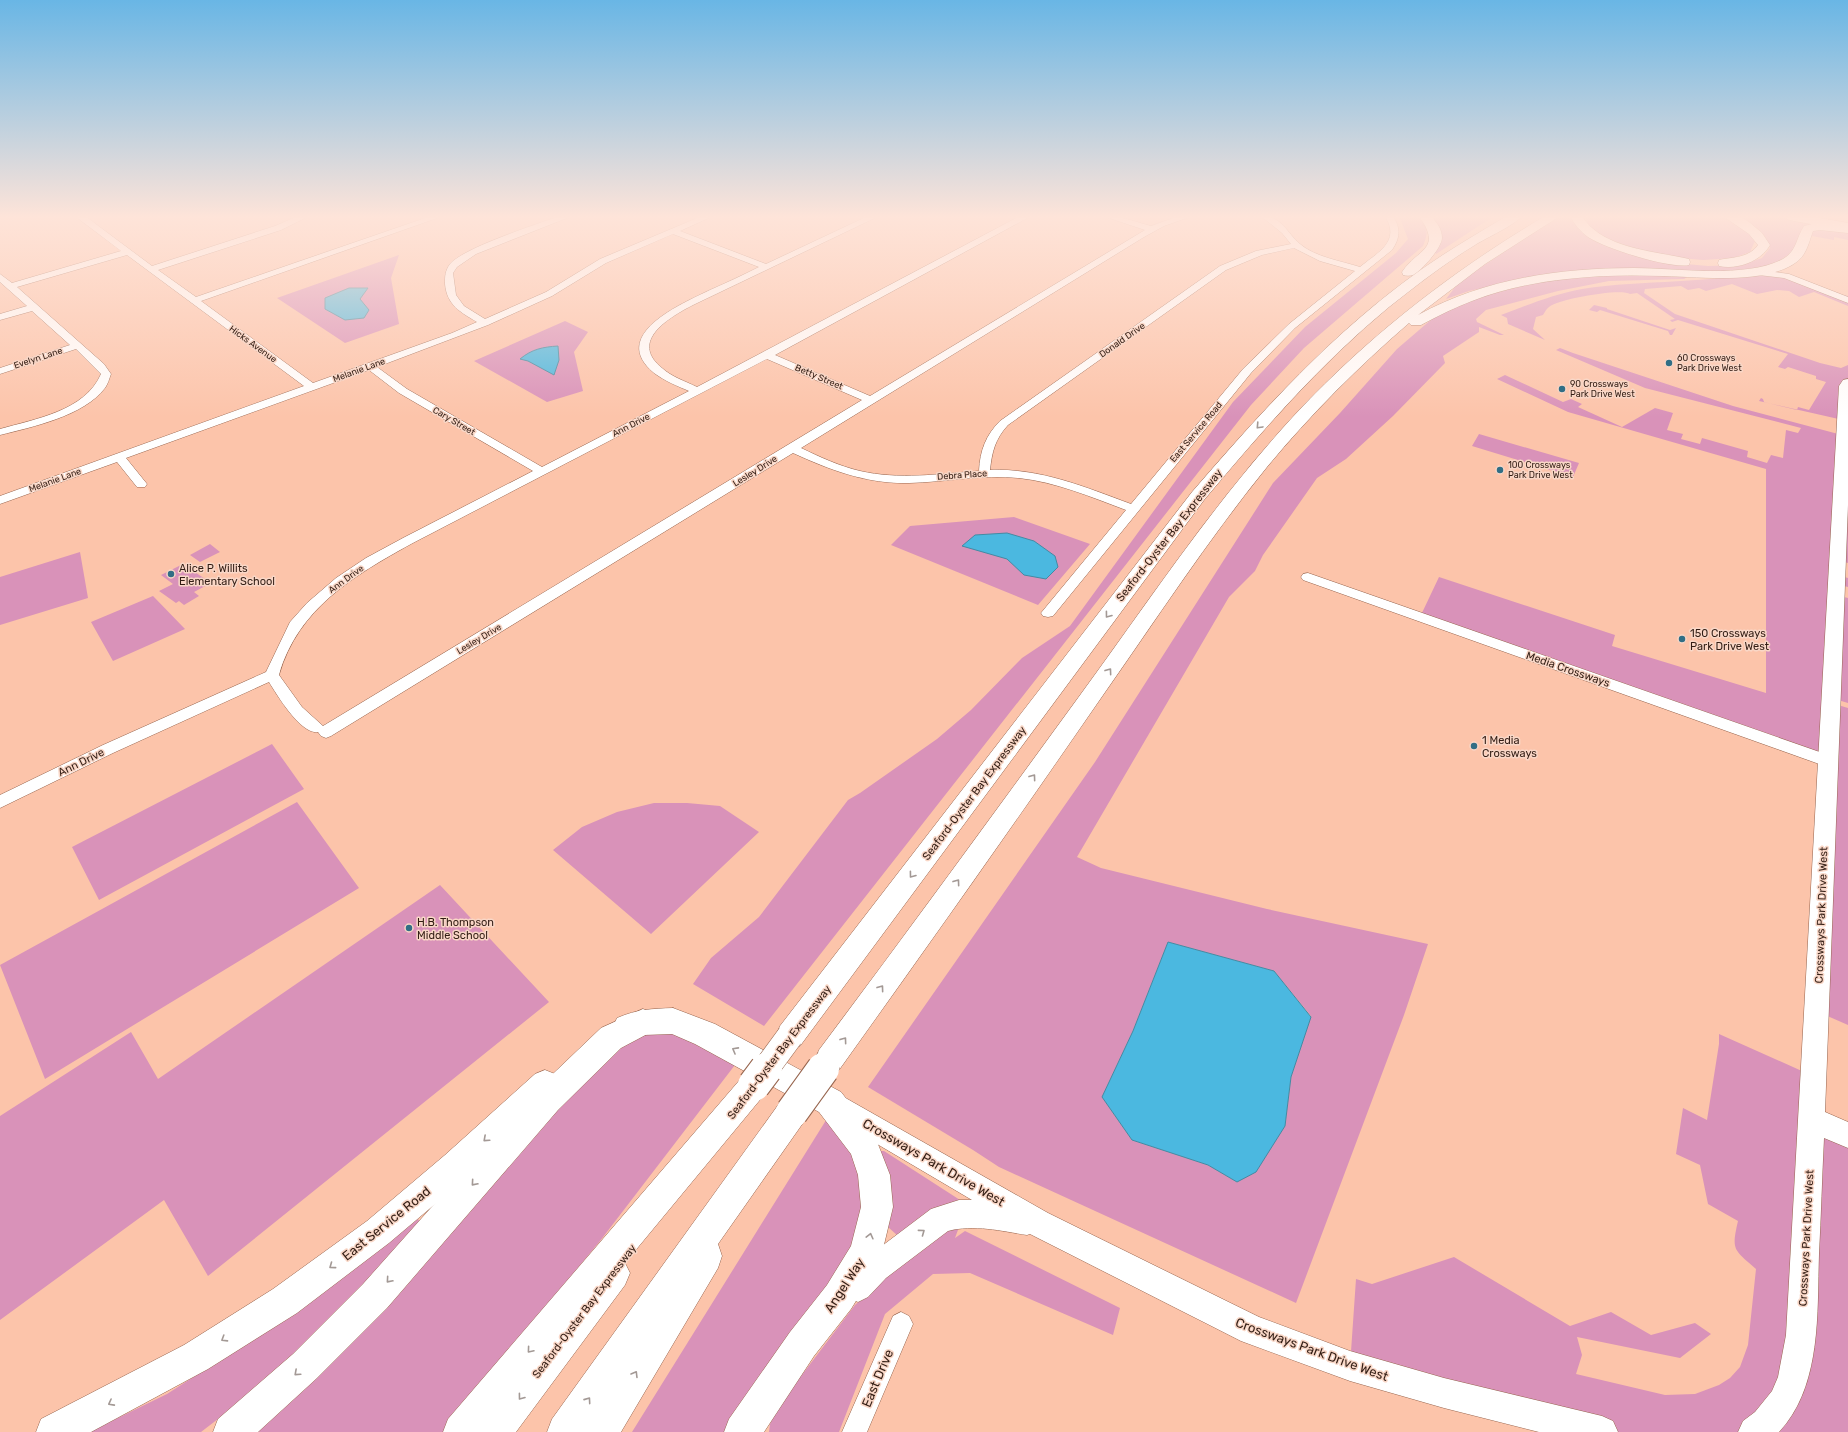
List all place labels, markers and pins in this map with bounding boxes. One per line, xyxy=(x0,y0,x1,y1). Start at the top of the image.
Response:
place label: 60 Crossways Park Drive West xyxy=(1677,353,1742,373)
marker: 60 Crossways Park Drive West xyxy=(1664,358,1674,368)
place label: 90 Crossways Park Drive West xyxy=(1570,379,1635,399)
marker: 90 Crossways Park Drive West xyxy=(1557,384,1567,394)
place label: 100 Crossways Park Drive West xyxy=(1508,460,1573,480)
marker: 100 Crossways Park Drive West xyxy=(1495,465,1505,475)
place label: Alice P. Willits Elementary School xyxy=(179,562,275,588)
marker: Alice P. Willits Elementary School xyxy=(166,569,176,579)
place label: 150 Crossways Park Drive West xyxy=(1690,627,1770,653)
marker: 150 Crossways Park Drive West xyxy=(1677,634,1687,644)
place label: 1 Media Crossways xyxy=(1482,734,1537,760)
marker: 1 Media Crossways xyxy=(1469,741,1479,751)
place label: H.B. Thompson Middle School xyxy=(417,916,494,942)
marker: H.B. Thompson Middle School xyxy=(404,923,414,933)

